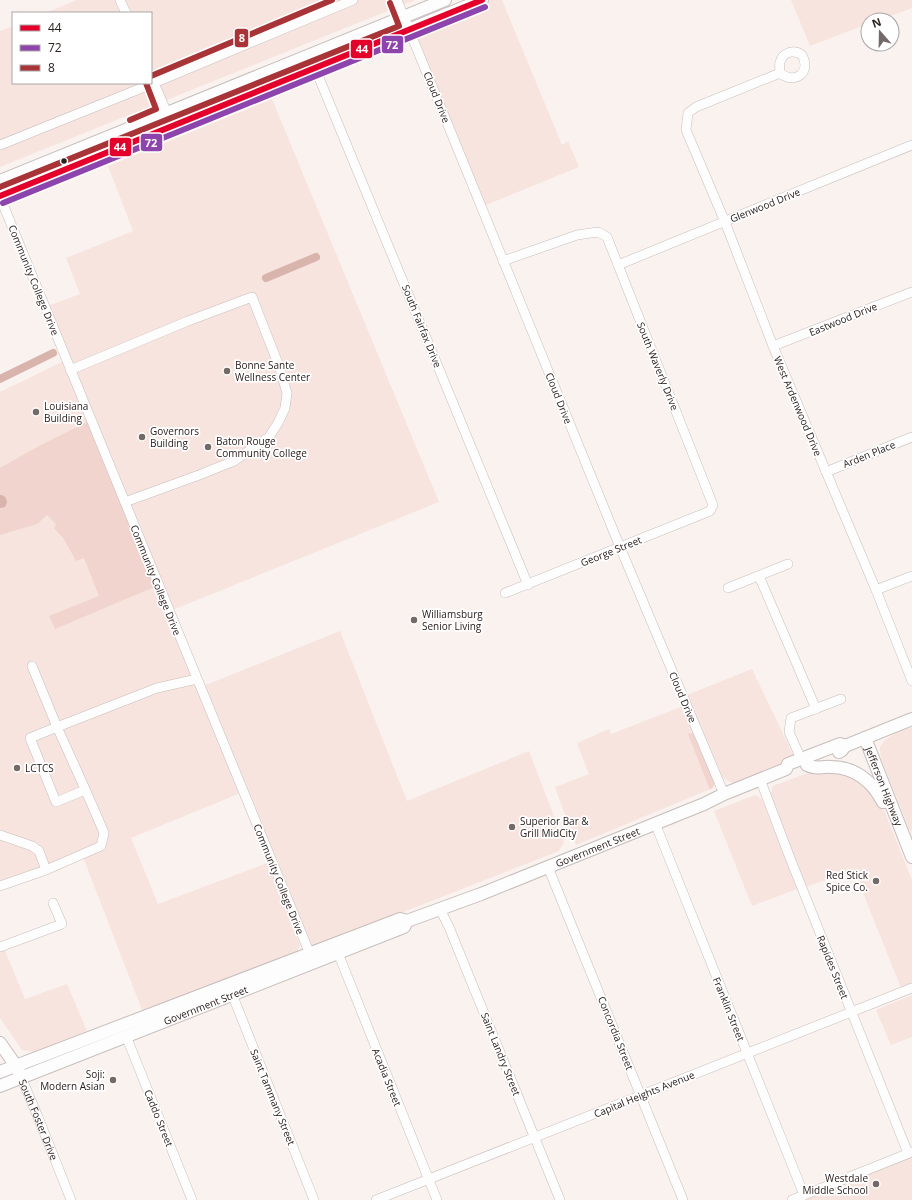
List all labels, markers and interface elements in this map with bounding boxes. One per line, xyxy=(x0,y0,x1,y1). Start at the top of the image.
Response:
legend xyxy=(12,12,152,84)
north arrow xyxy=(860,12,900,52)
text: N xyxy=(870,14,883,31)
text: 44 xyxy=(48,19,62,36)
line badge: 8 xyxy=(234,28,249,48)
text: 8 xyxy=(239,30,245,45)
line badge: 72 xyxy=(381,35,404,54)
text: 72 xyxy=(386,37,398,52)
text: 72 xyxy=(48,39,62,56)
line badge: 44 xyxy=(350,39,373,59)
text: 44 xyxy=(356,41,369,56)
text: 8 xyxy=(48,59,55,76)
street label: Cloud Drive xyxy=(420,69,454,125)
line badge: 72 xyxy=(140,133,163,152)
text: 72 xyxy=(145,135,157,150)
line badge: 44 xyxy=(109,137,132,157)
text: 44 xyxy=(114,139,127,154)
unlabelled marker xyxy=(59,156,69,166)
street label: Glenwood Drive xyxy=(728,184,803,225)
street label: Community College Drive xyxy=(5,223,63,338)
street label: South Fairfax Drive xyxy=(399,282,445,370)
street label: Eastwood Drive xyxy=(807,299,880,339)
street label: South Waverly Drive xyxy=(634,320,682,413)
street label: West Ardenwood Drive xyxy=(771,354,826,458)
place label: Bonne Sante Wellness Center xyxy=(235,358,310,384)
marker: Bonne Sante Wellness Center xyxy=(222,366,232,376)
street label: Cloud Drive xyxy=(542,370,576,426)
place label: Louisiana Building xyxy=(44,399,88,425)
marker: Louisiana Building xyxy=(31,407,41,417)
place label: Governors Building xyxy=(150,424,199,450)
marker: Governors Building xyxy=(137,432,147,442)
place label: Baton Rouge Community College xyxy=(216,434,307,460)
street label: Arden Place xyxy=(841,437,898,471)
marker: Baton Rouge Community College xyxy=(203,442,213,452)
street label: Community College Drive xyxy=(127,523,185,638)
street label: George Street xyxy=(578,532,644,570)
place label: Williamsburg Senior Living xyxy=(422,607,483,633)
marker: Williamsburg Senior Living xyxy=(409,615,419,625)
street label: Cloud Drive xyxy=(666,669,700,725)
street label: Jefferson Highway xyxy=(862,744,906,829)
place label: LCTCS xyxy=(25,761,54,775)
marker: LCTCS xyxy=(12,763,22,773)
place label: Superior Bar & Grill MidCity xyxy=(520,814,589,840)
street label: Community College Drive xyxy=(250,822,308,937)
marker: Superior Bar & Grill MidCity xyxy=(507,822,517,832)
street label: Government Street xyxy=(553,824,642,870)
place label: Red Stick Spice Co. xyxy=(826,868,869,894)
marker: Red Stick Spice Co. xyxy=(871,876,881,886)
street label: Rapides Street xyxy=(814,933,852,1001)
street label: Franklin Street xyxy=(710,975,748,1044)
street label: Government Street xyxy=(162,982,250,1028)
street label: Concordia Street xyxy=(595,994,637,1072)
street label: Saint Landry Street xyxy=(478,1010,524,1098)
street label: Acadia Street xyxy=(369,1046,405,1108)
street label: Saint Tammany Street xyxy=(247,1047,299,1148)
place label: Soji: Modern Asian xyxy=(40,1067,105,1093)
street label: Capital Heights Avenue xyxy=(592,1067,697,1121)
marker: Soji: Modern Asian xyxy=(108,1075,118,1085)
street label: South Foster Drive xyxy=(16,1077,62,1162)
street label: Caddo Street xyxy=(141,1087,177,1149)
place label: Westdale Middle School xyxy=(803,1171,868,1197)
marker: Westdale Middle School xyxy=(871,1179,881,1189)

